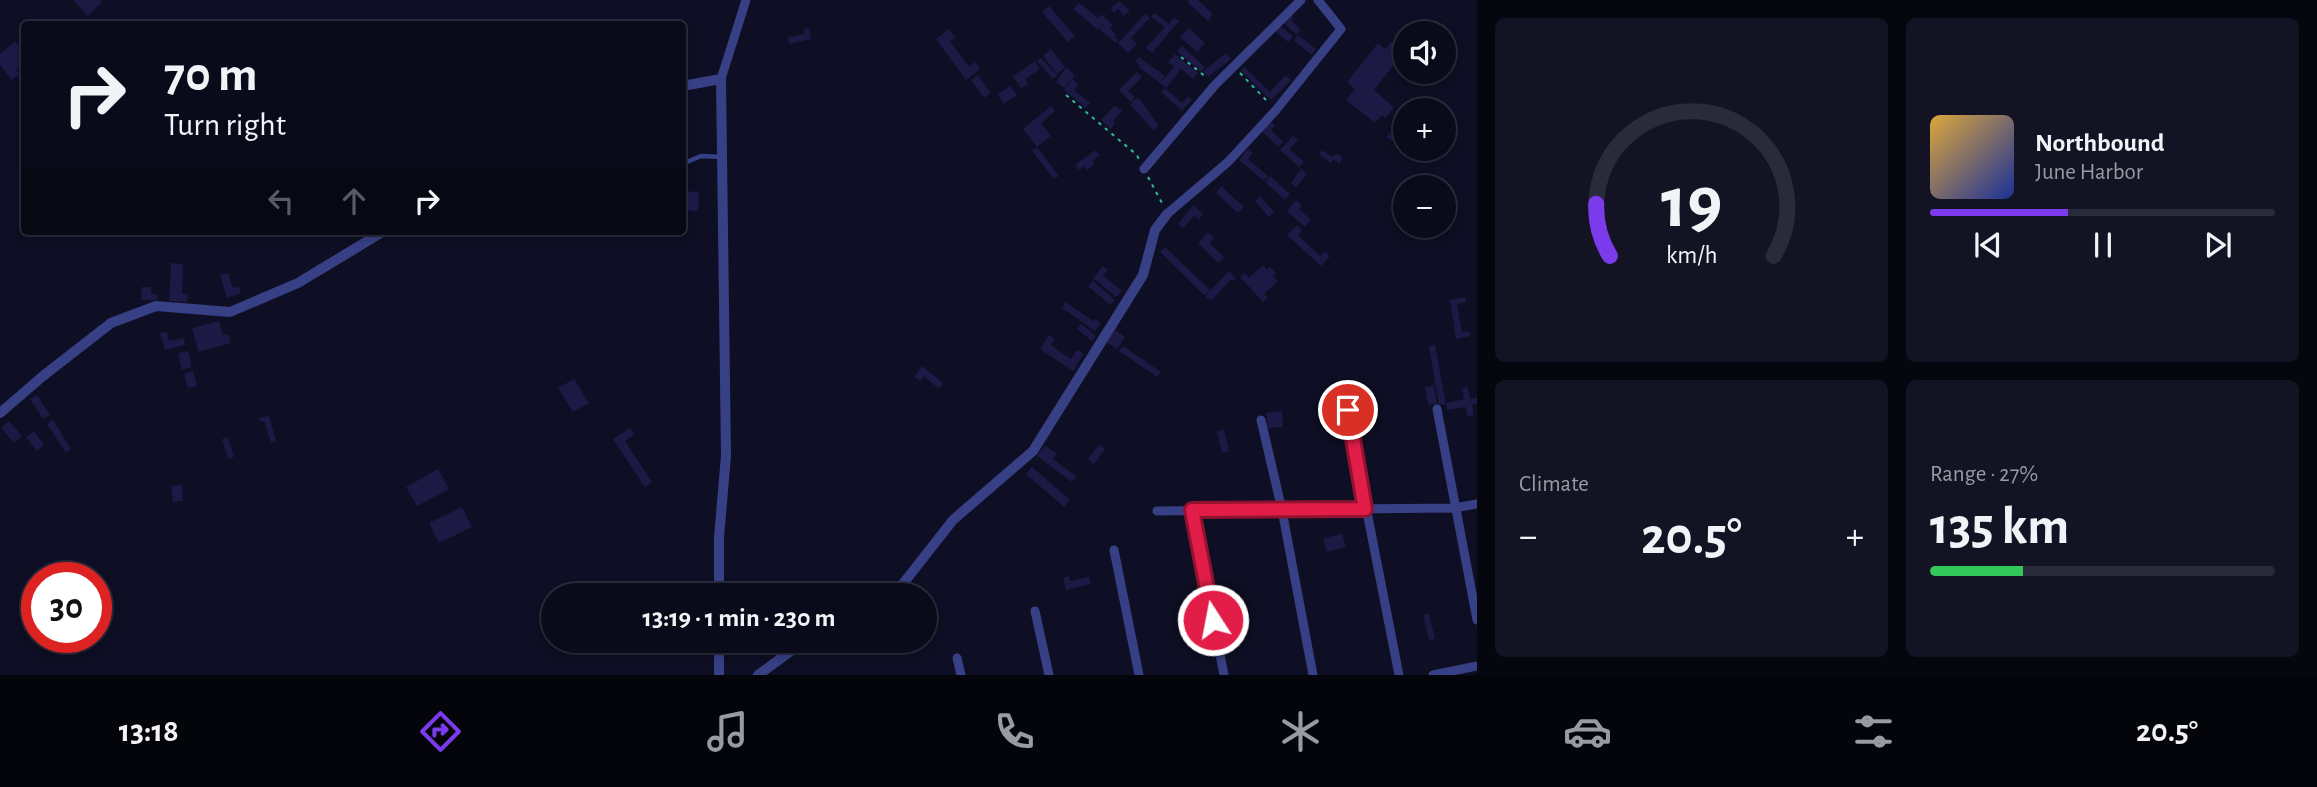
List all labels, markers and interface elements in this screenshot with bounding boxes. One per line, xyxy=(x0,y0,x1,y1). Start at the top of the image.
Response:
map controls xyxy=(1393,21,1456,238)
button: sound xyxy=(1393,21,1456,84)
icon: right xyxy=(49,49,140,140)
text: 70 m xyxy=(164,51,258,100)
button: + xyxy=(1393,98,1456,161)
text: Turn right xyxy=(164,109,286,141)
text: Northbound xyxy=(2035,130,2164,156)
text: June Harbor xyxy=(2035,161,2143,184)
text: 19 xyxy=(1661,168,1722,241)
button: − xyxy=(1393,175,1456,238)
icon: left xyxy=(262,182,300,220)
icon: ahead xyxy=(335,182,373,220)
icon: right xyxy=(408,182,446,220)
icon: previous xyxy=(1969,226,2007,264)
icon: pause xyxy=(2084,226,2122,264)
icon: next xyxy=(2199,226,2237,264)
text: km/h xyxy=(1666,243,1717,268)
pin xyxy=(1318,380,1378,440)
icon: arrive xyxy=(1329,391,1367,429)
text: Range · 27% xyxy=(1930,463,2038,486)
text: Climate xyxy=(1519,473,1589,496)
text: 135 km xyxy=(1930,501,2069,553)
text: 20.5° xyxy=(1641,511,1742,563)
text: − xyxy=(1519,518,1537,556)
text: + xyxy=(1846,518,1864,556)
speed limit sign: 30 xyxy=(21,562,112,653)
position arrow xyxy=(1176,583,1250,657)
text: 13:19 · 1 min · 230 m xyxy=(643,605,835,631)
icon: directions xyxy=(416,707,465,756)
icon: music xyxy=(703,707,752,756)
icon: phone xyxy=(990,707,1039,756)
icon: climate xyxy=(1276,707,1325,756)
icon: car xyxy=(1563,707,1612,756)
icon: filters xyxy=(1849,707,1898,756)
text: 13:18 xyxy=(119,715,179,747)
text: 20.5° xyxy=(2136,715,2198,747)

